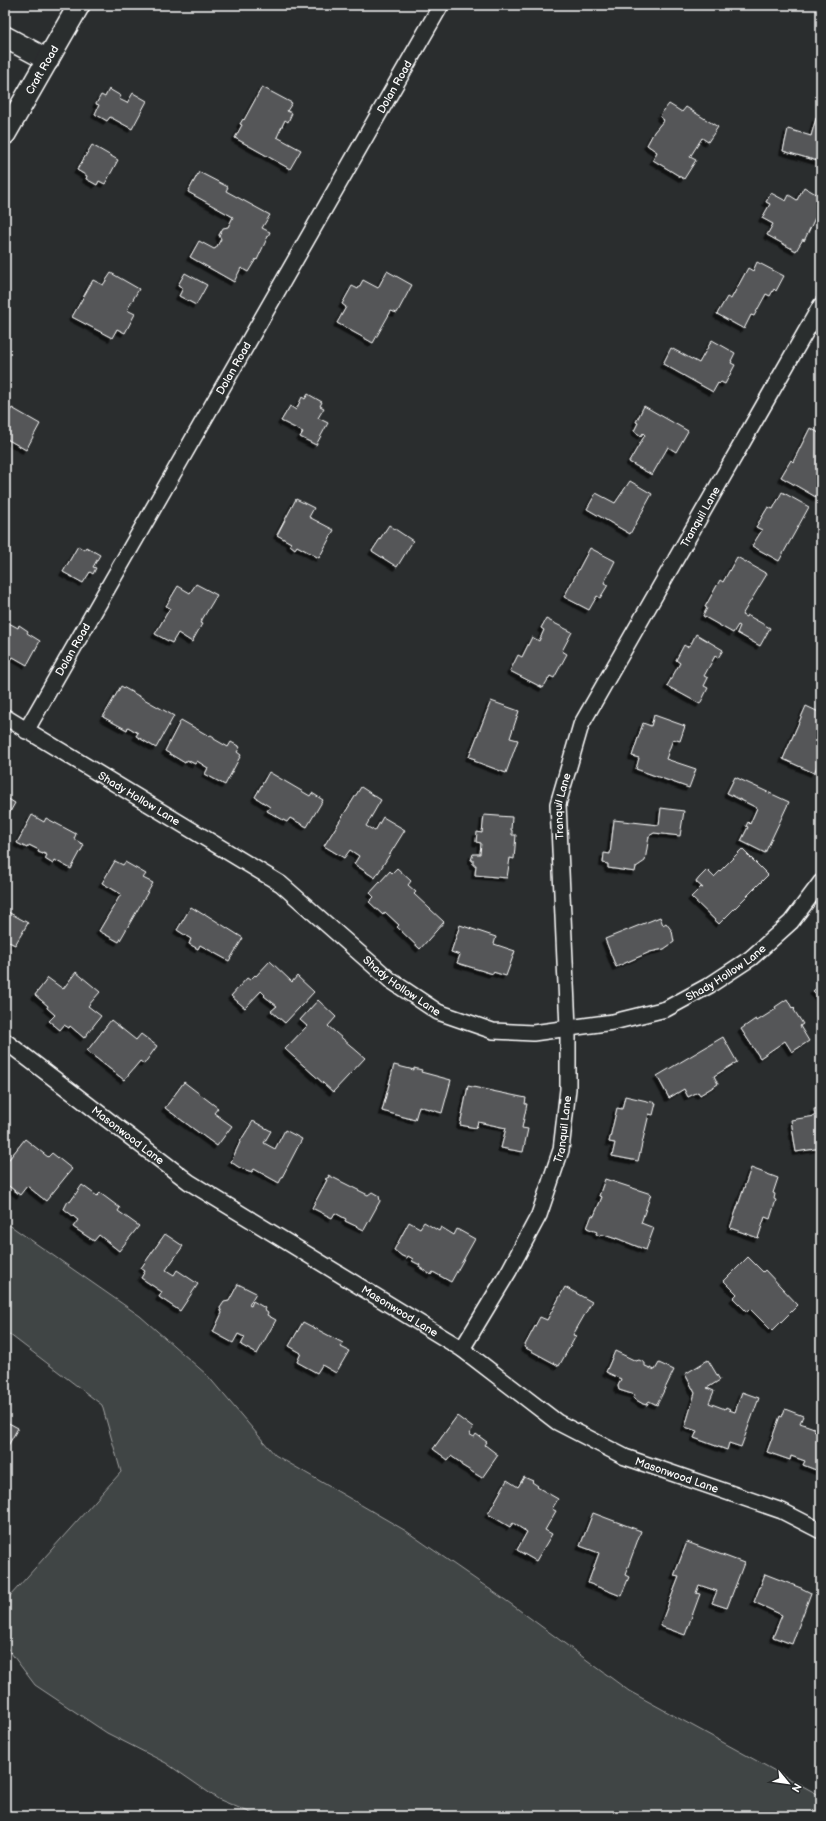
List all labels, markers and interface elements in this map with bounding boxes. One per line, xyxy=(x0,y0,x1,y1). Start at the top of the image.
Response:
street label: Craft Road xyxy=(23,43,61,97)
street label: Dolan Road xyxy=(374,58,415,116)
street label: Dolan Road xyxy=(214,340,254,397)
street label: Tranquil Lane xyxy=(678,484,723,550)
street label: Dolan Road xyxy=(53,621,93,678)
street label: Shady Hollow Lane xyxy=(96,769,183,829)
street label: Tranquil Lane xyxy=(552,771,574,840)
street label: Shady Hollow Lane xyxy=(684,942,769,1004)
street label: Shady Hollow Lane xyxy=(360,953,443,1019)
street label: Tranquil Lane xyxy=(551,1094,574,1165)
street label: Masonwood Lane xyxy=(89,1104,167,1168)
street label: Masonwood Lane xyxy=(359,1283,441,1340)
street label: Masonwood Lane xyxy=(633,1455,721,1496)
north arrow xyxy=(768,1763,808,1803)
text: N xyxy=(789,1781,804,1794)

